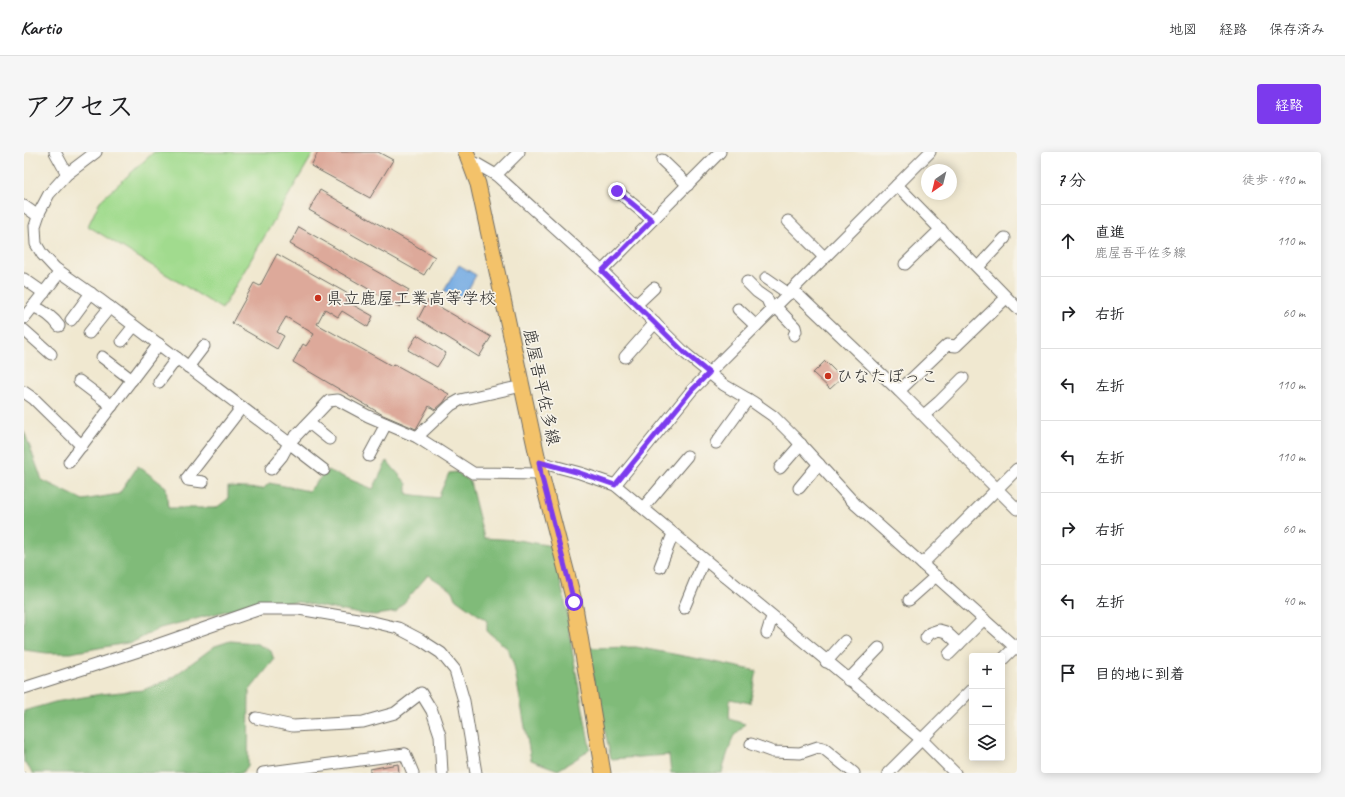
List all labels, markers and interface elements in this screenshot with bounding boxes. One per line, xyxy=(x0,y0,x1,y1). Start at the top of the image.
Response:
text: Kartio xyxy=(20,16,61,40)
text: 地図 xyxy=(1169,21,1197,38)
text: 経路 xyxy=(1219,21,1247,38)
text: 保存済み xyxy=(1269,21,1325,38)
button: 経路 xyxy=(1257,84,1321,124)
text: アクセス xyxy=(24,89,134,124)
north arrow xyxy=(921,164,957,200)
text: 7 分 xyxy=(1057,170,1086,191)
text: 徒歩 · 490 m xyxy=(1242,172,1305,188)
route end xyxy=(608,182,626,200)
text: 直進 xyxy=(1095,223,1125,242)
icon: ahead xyxy=(1057,230,1079,252)
text: 110 m xyxy=(1277,233,1305,249)
text: 鹿屋吾平佐多線 xyxy=(1095,245,1186,261)
place label: 県立鹿屋工業高等学校 xyxy=(326,288,496,309)
marker: 県立鹿屋工業高等学校 xyxy=(313,293,323,303)
icon: right xyxy=(1057,302,1079,324)
text: 右折 xyxy=(1095,305,1125,324)
text: 60 m xyxy=(1283,305,1305,321)
street label: 鹿屋吾平佐多線 xyxy=(519,327,564,447)
place label: ひなたぼっこ xyxy=(836,366,938,387)
marker: ひなたぼっこ xyxy=(823,371,833,381)
icon: left xyxy=(1057,374,1079,396)
text: 左折 xyxy=(1095,377,1125,396)
text: 110 m xyxy=(1277,377,1305,393)
icon: left xyxy=(1057,446,1079,468)
text: 左折 xyxy=(1095,449,1125,468)
text: 110 m xyxy=(1277,449,1305,465)
icon: right xyxy=(1057,518,1079,540)
text: 右折 xyxy=(1095,521,1125,540)
text: 60 m xyxy=(1283,521,1305,537)
icon: left xyxy=(1057,590,1079,612)
route start xyxy=(565,593,583,611)
text: 左折 xyxy=(1095,593,1125,612)
text: 40 m xyxy=(1283,593,1305,609)
map controls xyxy=(969,653,1005,761)
button: + xyxy=(969,653,1005,689)
icon: arrive xyxy=(1057,662,1079,684)
text: 目的地に到着 xyxy=(1095,665,1185,684)
button: − xyxy=(969,689,1005,725)
button: layers xyxy=(969,725,1005,761)

